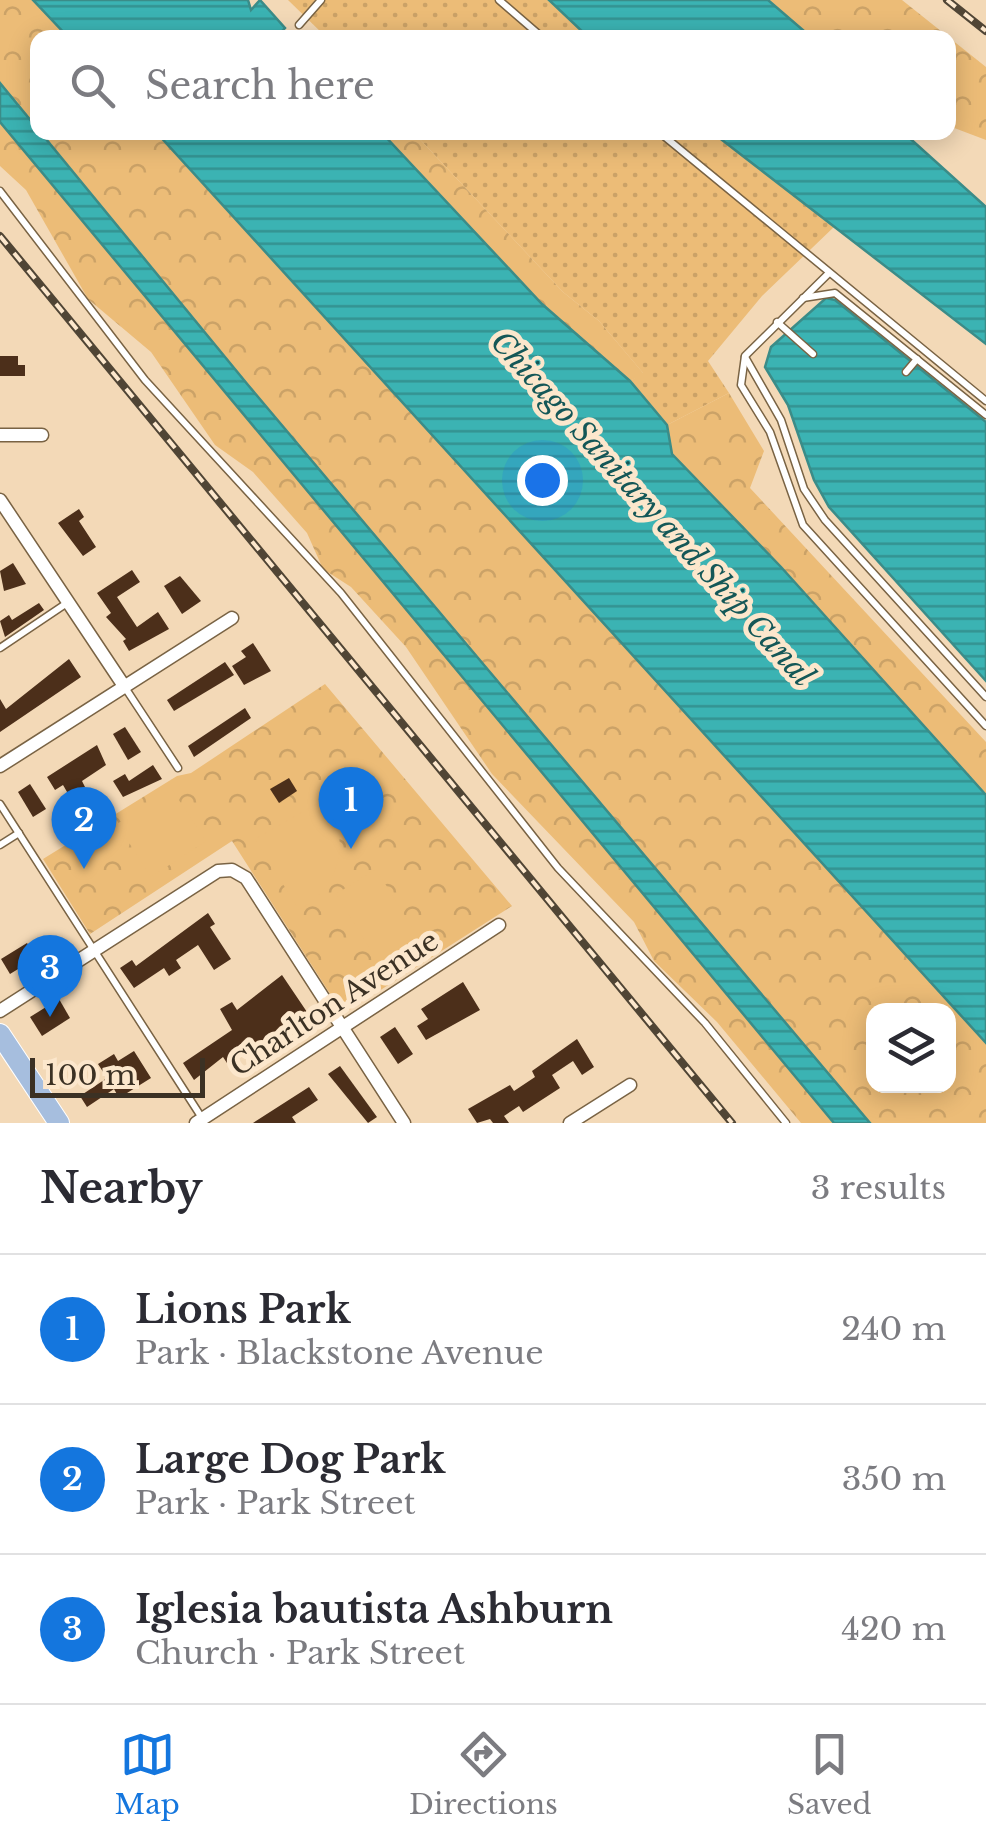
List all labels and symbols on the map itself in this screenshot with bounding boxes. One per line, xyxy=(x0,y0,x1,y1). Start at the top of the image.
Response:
water label: Chicago Sanitary and Ship Canal xyxy=(483,323,822,694)
your location xyxy=(517,455,568,506)
pin: 1 xyxy=(318,766,384,849)
pin: 2 xyxy=(52,786,116,869)
street label: Charlton Avenue xyxy=(224,923,445,1084)
pin: 3 xyxy=(18,934,82,1017)
scale bar xyxy=(30,1053,205,1098)

